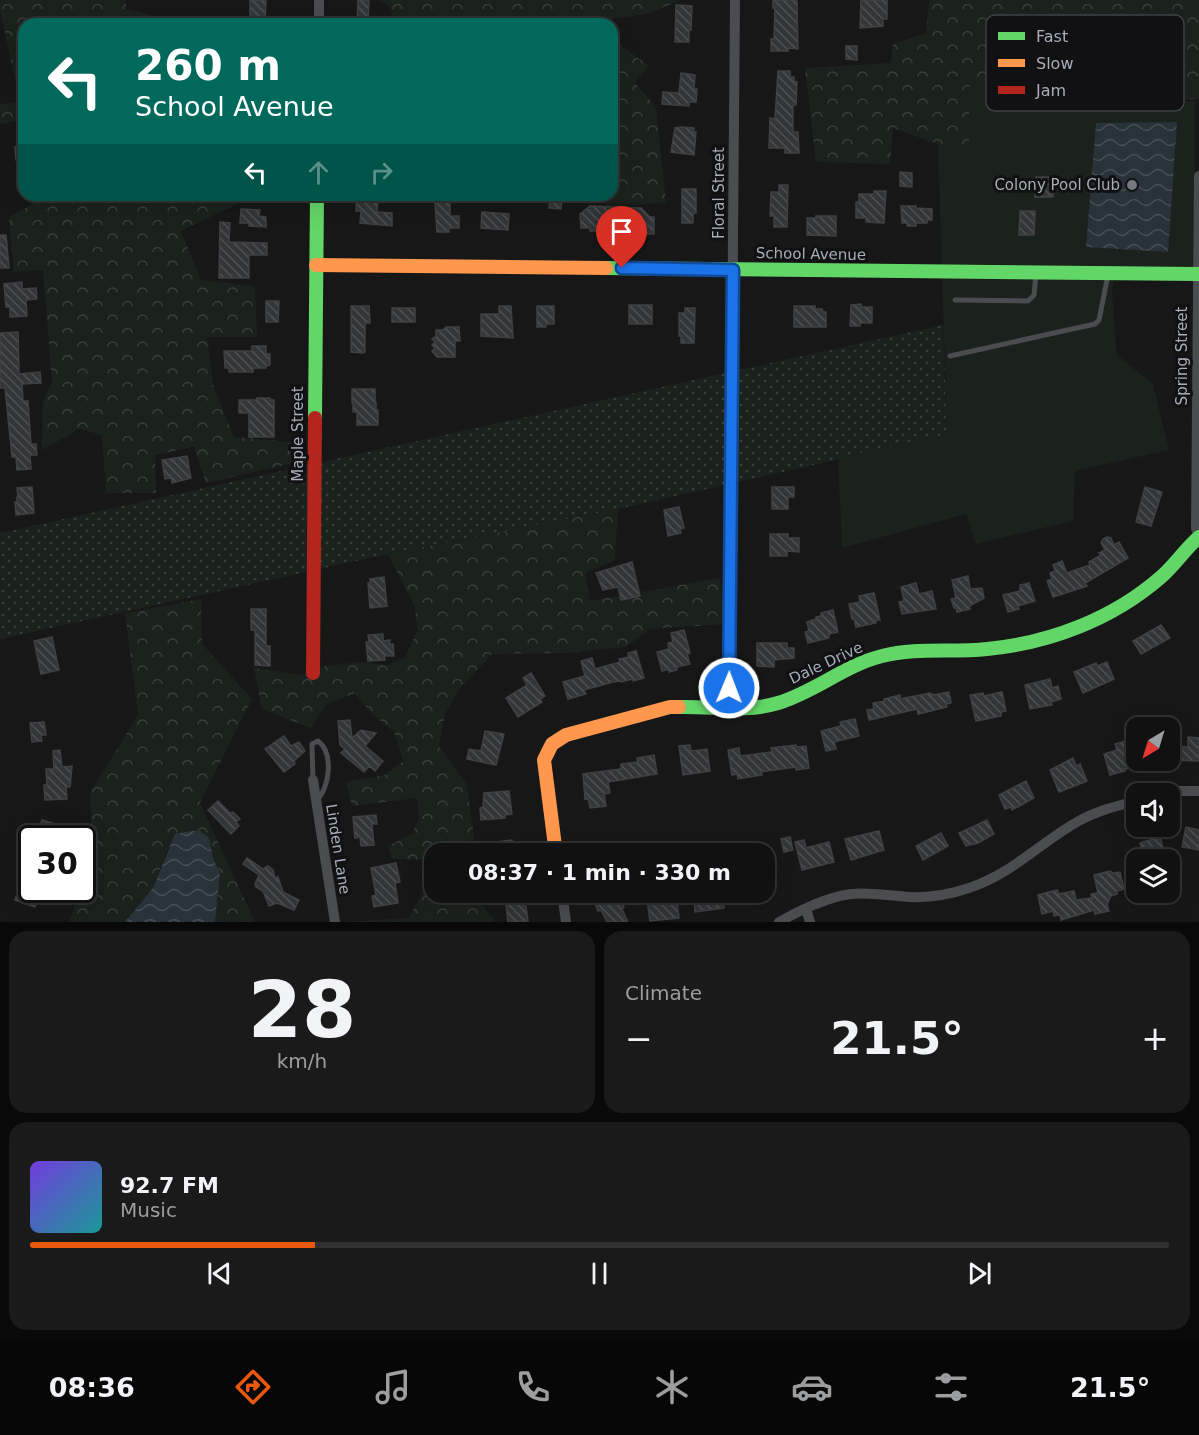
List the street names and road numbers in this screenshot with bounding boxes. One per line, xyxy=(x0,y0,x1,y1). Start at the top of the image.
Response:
street label: Floral Street xyxy=(710,147,728,239)
street label: School Avenue xyxy=(756,244,866,264)
street label: Spring Street xyxy=(1173,307,1191,405)
street label: Maple Street xyxy=(289,386,307,482)
street label: Dale Drive xyxy=(786,638,866,688)
street label: Linden Lane xyxy=(322,802,354,896)

